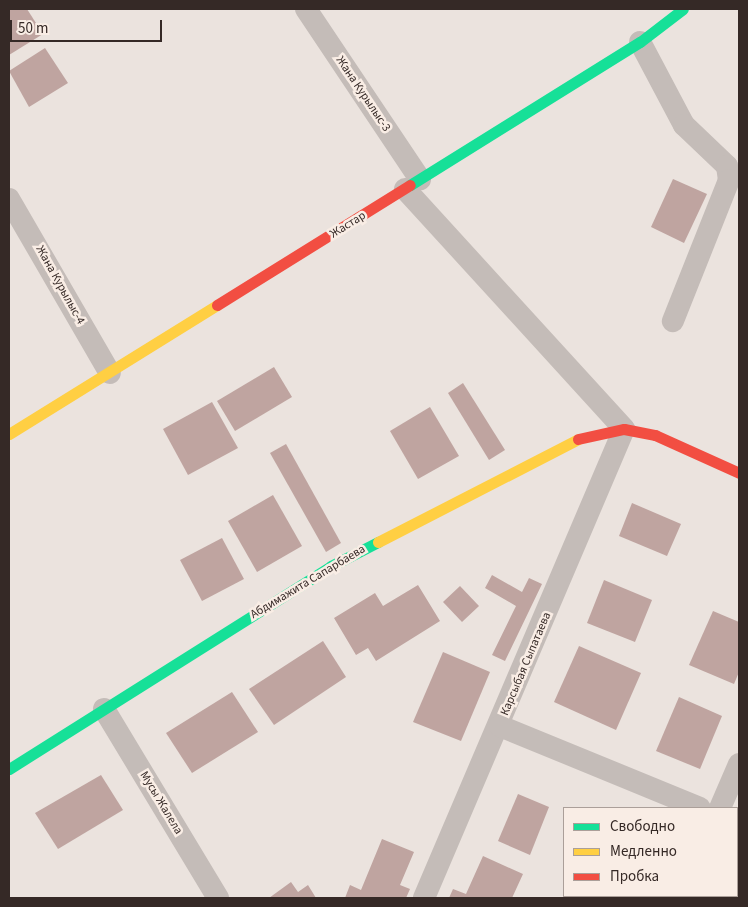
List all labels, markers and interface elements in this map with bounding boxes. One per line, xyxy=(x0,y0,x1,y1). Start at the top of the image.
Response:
scale bar xyxy=(12,10,165,42)
text: 50 m xyxy=(18,18,48,39)
street label: Жана Курылыс-3 xyxy=(333,54,393,134)
street label: Жастар xyxy=(328,208,368,242)
street label: Жана Курылыс-4 xyxy=(32,243,88,327)
street label: Абдимажита Сапарбаева xyxy=(248,542,368,622)
street label: Карсыбая Сыпатаева xyxy=(498,610,554,718)
street label: Мусы Жалела xyxy=(137,769,185,837)
legend xyxy=(563,807,738,897)
text: Свободно xyxy=(610,816,675,837)
text: Медленно xyxy=(610,841,677,862)
text: Пробка xyxy=(610,866,659,887)

